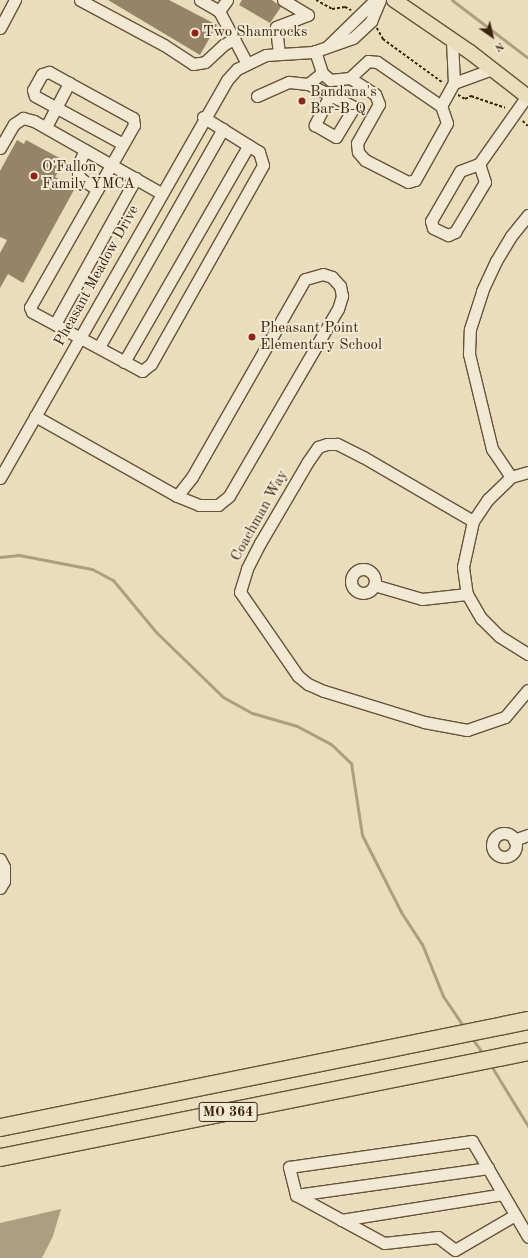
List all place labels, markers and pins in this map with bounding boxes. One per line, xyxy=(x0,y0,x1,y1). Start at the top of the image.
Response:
place label: Two Shamrocks xyxy=(203,24,307,42)
marker: Two Shamrocks xyxy=(190,28,200,38)
place label: Bandana's Bar-B-Q xyxy=(310,83,377,118)
marker: Bandana's Bar-B-Q xyxy=(297,96,307,106)
place label: O'Fallon Family YMCA xyxy=(42,158,135,193)
marker: O'Fallon Family YMCA xyxy=(29,171,39,181)
place label: Pheasant Point Elementary School xyxy=(260,319,382,354)
marker: Pheasant Point Elementary School xyxy=(247,332,257,342)

